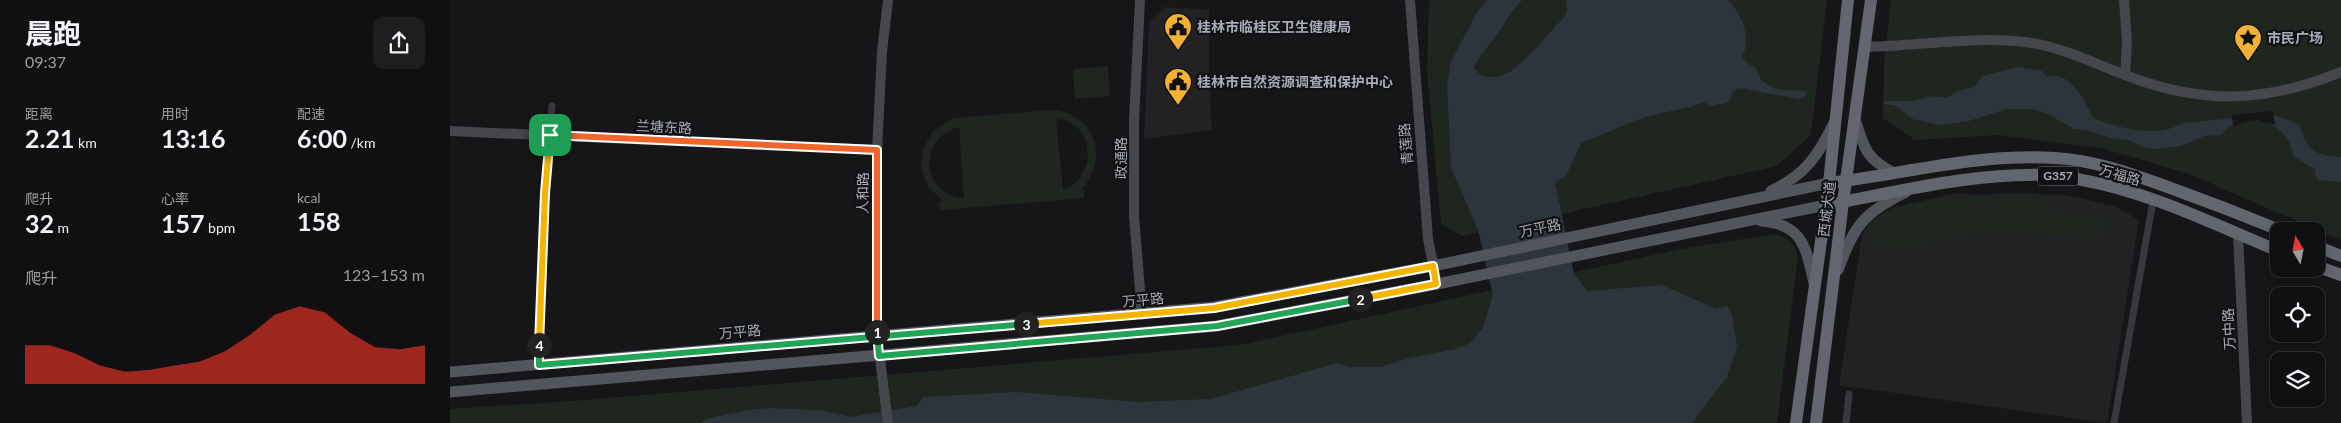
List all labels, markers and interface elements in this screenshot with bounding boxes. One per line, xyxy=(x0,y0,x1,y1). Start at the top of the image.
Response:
public building icon: 桂林市临桂区卫生健康局 xyxy=(1163,12,1193,51)
text: 晨跑 xyxy=(25,16,81,50)
button: share xyxy=(373,17,425,69)
place label: 桂林市临桂区卫生健康局 xyxy=(1197,18,1351,35)
place icon: 市民广场 xyxy=(2233,23,2263,62)
place label: 市民广场 xyxy=(2267,29,2323,46)
text: 09:37 xyxy=(25,52,66,71)
public building icon: 桂林市自然资源调查和保护中心 xyxy=(1163,67,1193,106)
place label: 桂林市自然资源调查和保护中心 xyxy=(1197,73,1393,90)
text: 距离 xyxy=(25,105,53,122)
text: 用时 xyxy=(161,105,189,122)
text: 配速 xyxy=(297,105,325,122)
pin xyxy=(529,114,571,156)
street label: 兰塘东路 xyxy=(636,117,692,136)
icon: arrive xyxy=(536,121,564,149)
street label: 青莲路 xyxy=(1395,122,1416,166)
text: 2.21 xyxy=(25,123,74,153)
text: 13:16 xyxy=(161,123,225,153)
text: 6:00 xyxy=(297,123,347,153)
text: km xyxy=(74,134,97,151)
text: /km xyxy=(347,134,376,151)
street label: 政通路 xyxy=(1112,137,1129,179)
street label: 万福路 xyxy=(2098,161,2143,188)
road number: G357 xyxy=(2038,167,2078,186)
street label: 人和路 xyxy=(854,172,871,214)
street label: 西城大道 xyxy=(1815,180,1838,238)
text: kcal xyxy=(297,189,321,206)
text: 爬升 xyxy=(25,190,53,207)
text: 心率 xyxy=(161,190,189,207)
text: 158 xyxy=(297,206,341,236)
text: 32 xyxy=(25,208,54,238)
text: 157 xyxy=(161,208,205,238)
street label: 万平路 xyxy=(1518,215,1562,240)
text: m xyxy=(54,219,69,236)
text: bpm xyxy=(205,219,235,236)
north arrow xyxy=(2270,222,2325,278)
map controls xyxy=(2270,222,2325,407)
text: 123–153 m xyxy=(343,265,425,284)
text: 爬升 xyxy=(25,268,57,287)
pin: 2 xyxy=(1348,286,1372,312)
button: locate xyxy=(2270,287,2325,342)
street label: 万平路 xyxy=(1121,289,1165,310)
text: 2 xyxy=(1356,291,1365,308)
street label: 万中路 xyxy=(2219,308,2238,350)
pin: 3 xyxy=(1014,312,1038,336)
text: 3 xyxy=(1022,316,1031,333)
pin: 1 xyxy=(864,320,890,344)
street label: 万平路 xyxy=(718,321,762,342)
text: 1 xyxy=(873,324,882,341)
pin: 4 xyxy=(526,332,552,358)
text: 4 xyxy=(535,337,544,354)
button: layers xyxy=(2270,352,2325,407)

